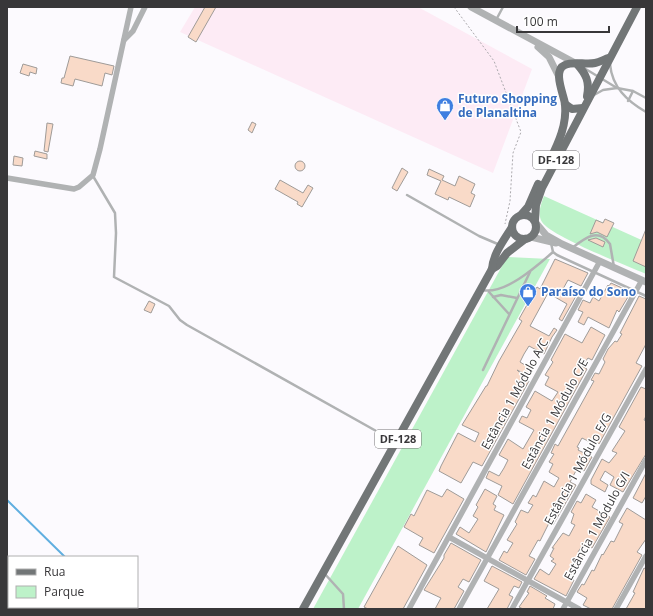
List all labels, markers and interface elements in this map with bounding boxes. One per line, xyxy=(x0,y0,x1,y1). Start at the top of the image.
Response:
scale bar xyxy=(517,8,609,34)
text: 100 m xyxy=(523,13,558,30)
place label: Futuro Shopping de Planaltina xyxy=(458,90,557,121)
shop icon: Futuro Shopping de Planaltina xyxy=(435,96,455,121)
road number: DF-128 xyxy=(533,151,579,169)
shop icon: Paraíso do Sono xyxy=(518,282,538,307)
place label: Paraíso do Sono xyxy=(541,283,636,300)
street label: Estância 1 Módulo A/C xyxy=(477,335,552,452)
street label: Estância 1 Módulo C/E xyxy=(517,355,592,472)
street label: Estância 1 Módulo E/G xyxy=(540,410,615,528)
road number: DF-128 xyxy=(375,430,421,448)
street label: Estância 1 Módulo G/I xyxy=(560,468,634,583)
legend xyxy=(8,556,138,608)
text: Rua xyxy=(44,563,65,580)
text: Parque xyxy=(44,583,84,600)

